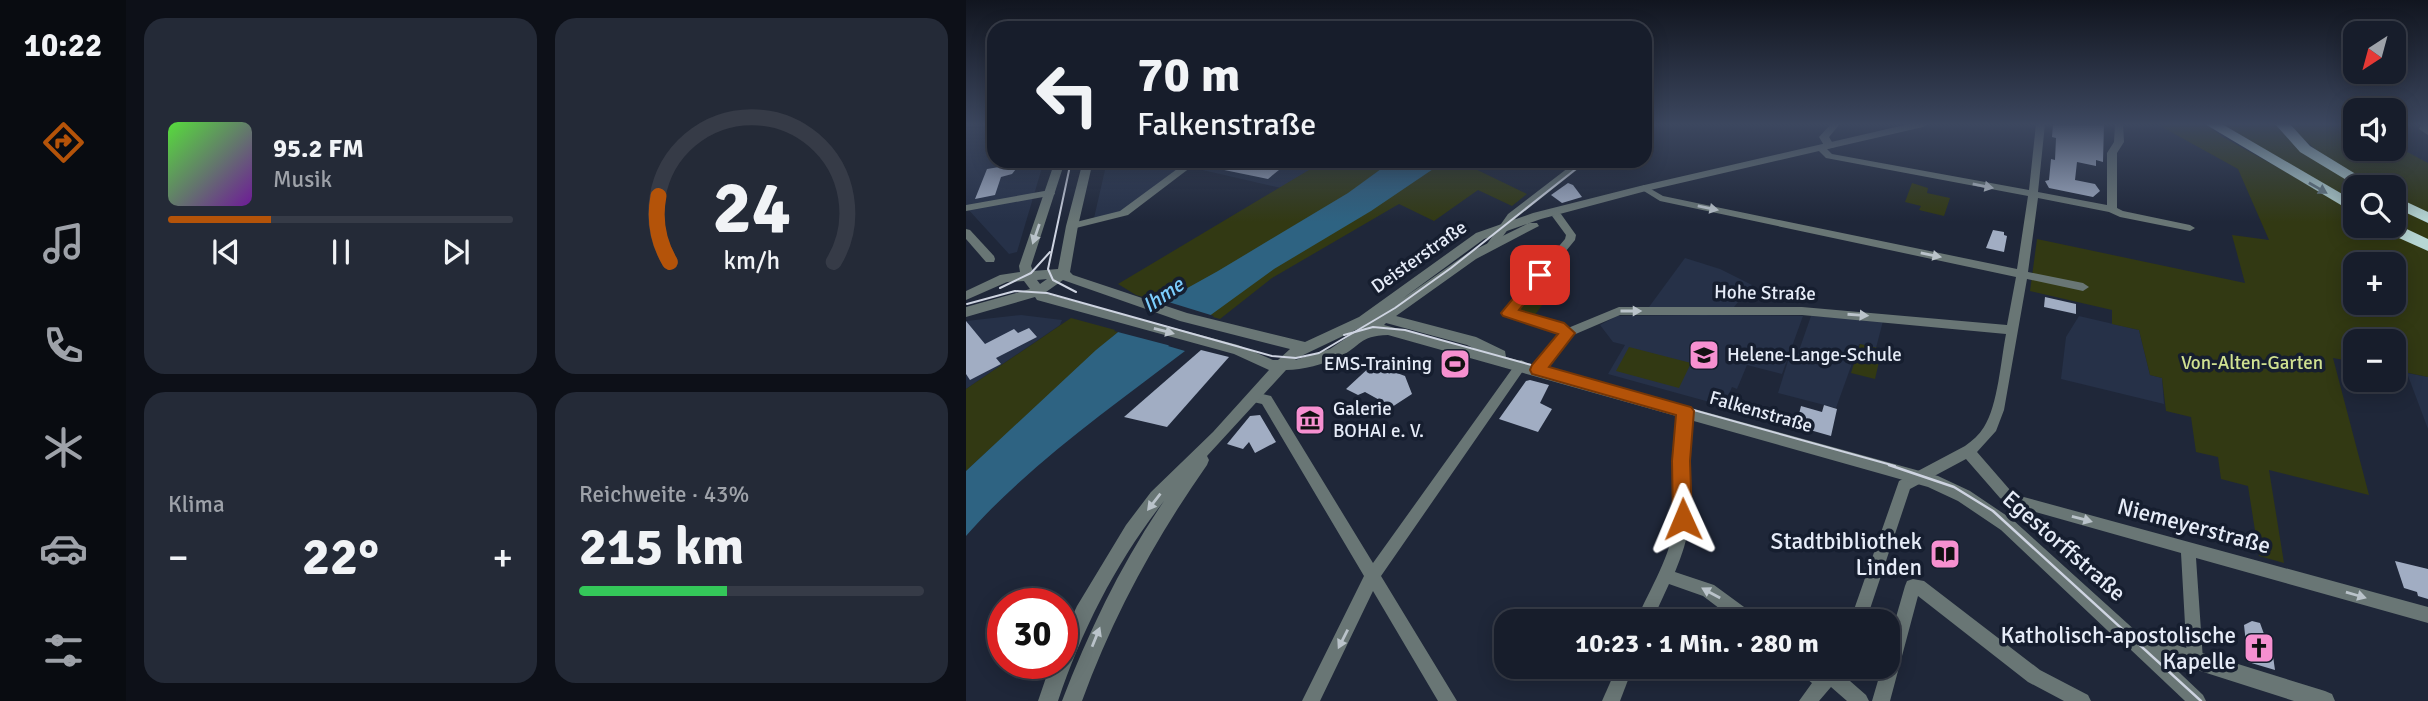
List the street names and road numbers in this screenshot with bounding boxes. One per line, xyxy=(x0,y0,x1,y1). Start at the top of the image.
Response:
street label: Deisterstraße xyxy=(1367,215,1471,299)
street label: Hohe Straße xyxy=(1714,280,1816,306)
street label: Falkenstraße xyxy=(1707,386,1815,438)
street label: Egestorffstraße xyxy=(1996,484,2132,608)
street label: Niemeyerstraße xyxy=(2114,492,2274,560)

